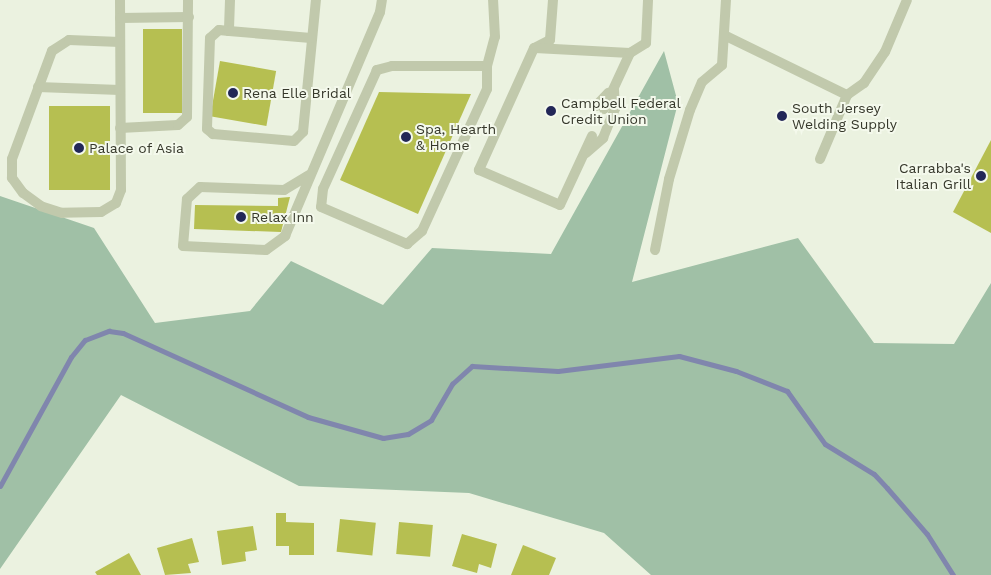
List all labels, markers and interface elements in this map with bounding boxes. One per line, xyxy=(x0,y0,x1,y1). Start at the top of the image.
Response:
place label: Rena Elle Bridal xyxy=(243,85,351,101)
marker: Rena Elle Bridal xyxy=(227,87,239,99)
place label: Campbell Federal Credit Union xyxy=(561,95,681,128)
place label: South Jersey Welding Supply xyxy=(792,100,897,132)
marker: Campbell Federal Credit Union xyxy=(545,105,557,117)
marker: South Jersey Welding Supply xyxy=(776,110,788,122)
place label: Spa, Hearth & Home xyxy=(416,121,496,154)
marker: Spa, Hearth & Home xyxy=(400,131,412,143)
place label: Palace of Asia xyxy=(89,140,185,156)
marker: Palace of Asia xyxy=(73,142,85,154)
place label: Carrabba's Italian Grill xyxy=(896,160,971,192)
marker: Carrabba's Italian Grill xyxy=(975,170,987,182)
place label: Relax Inn xyxy=(251,209,314,225)
marker: Relax Inn xyxy=(235,211,247,223)

